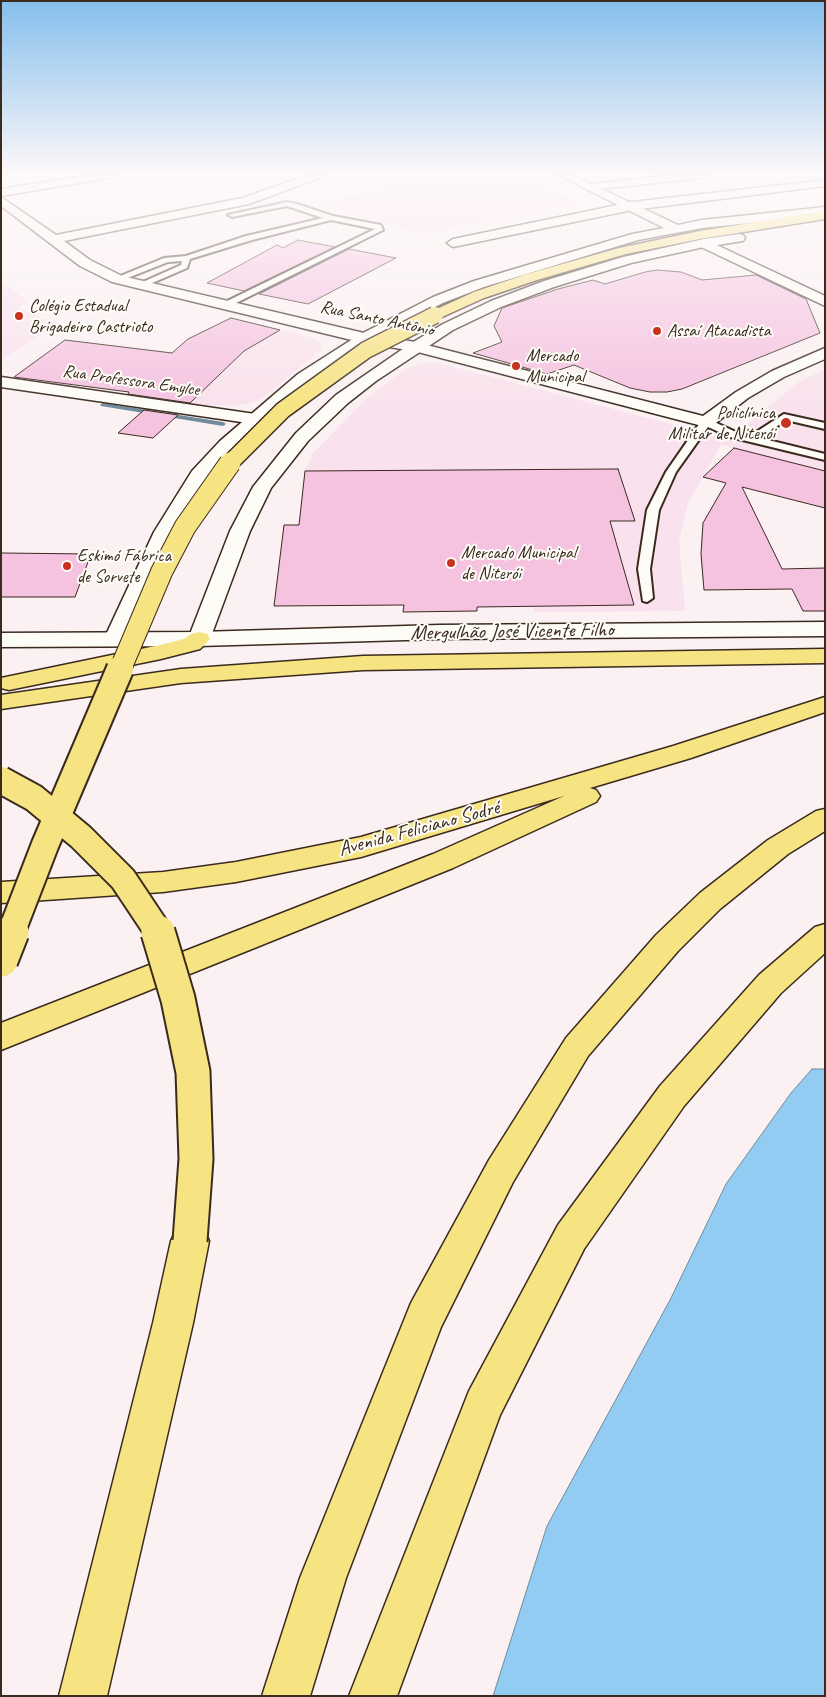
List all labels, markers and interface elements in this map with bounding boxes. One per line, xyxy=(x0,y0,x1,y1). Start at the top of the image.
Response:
place label: Colégio Estadual Brigadeiro Castrioto xyxy=(29,295,152,338)
street label: Rua Santo Antônio xyxy=(318,296,436,342)
marker: Colégio Estadual Brigadeiro Castrioto xyxy=(13,310,25,322)
place label: Assaí Atacadista xyxy=(667,320,771,342)
marker: Assaí Atacadista xyxy=(651,325,663,337)
place label: Mercado Municipal xyxy=(526,345,584,388)
marker: Mercado Municipal xyxy=(510,360,522,372)
street label: Rua Professora Emylce xyxy=(61,361,201,401)
place label: Policlínica Militar de Niterói xyxy=(668,402,775,444)
marker: Policlínica Militar de Niterói xyxy=(779,416,793,430)
place label: Mercado Municipal de Niterói xyxy=(461,542,576,584)
place label: Eskimó Fábrica de Sorvete xyxy=(77,545,171,588)
marker: Mercado Municipal de Niterói xyxy=(445,557,457,569)
marker: Eskimó Fábrica de Sorvete xyxy=(61,560,73,572)
street label: Mergulhão José Vicente Filho xyxy=(410,618,614,646)
street label: Avenida Feliciano Sodré xyxy=(336,795,502,863)

